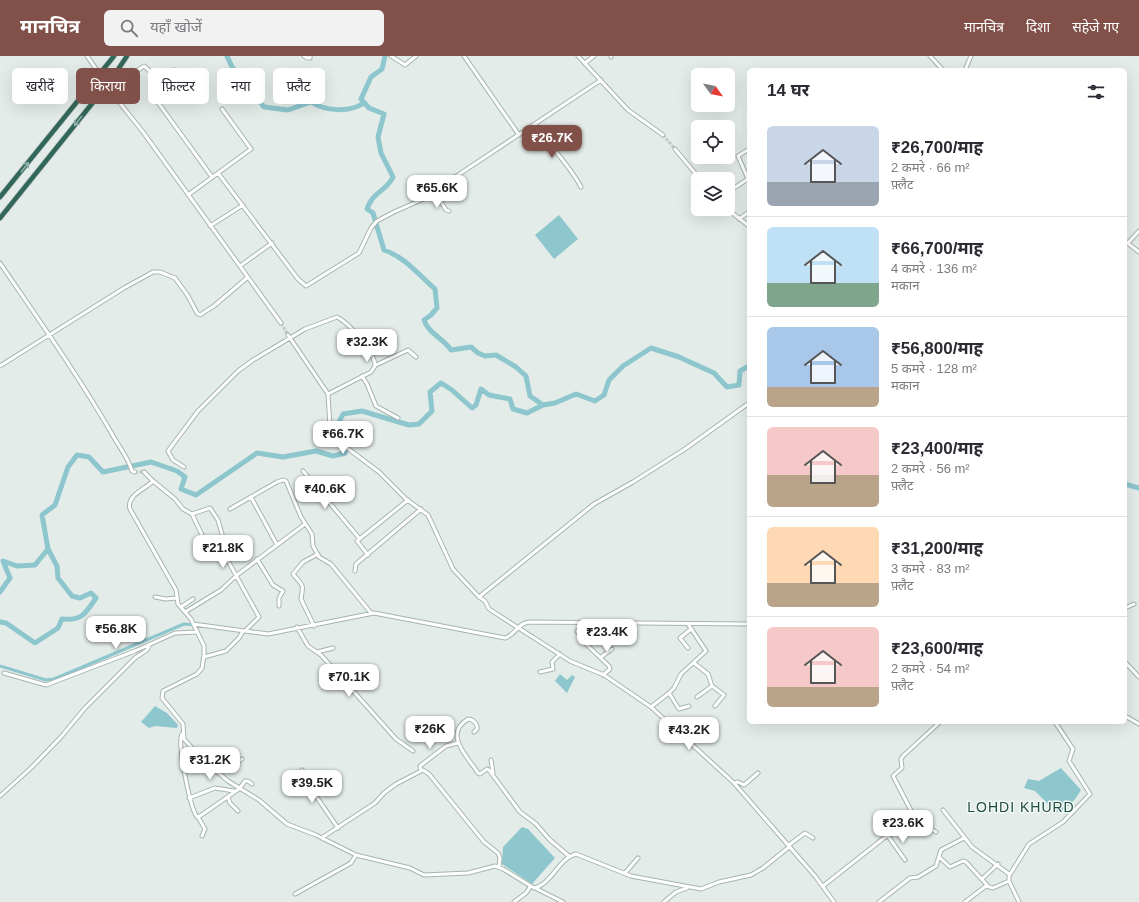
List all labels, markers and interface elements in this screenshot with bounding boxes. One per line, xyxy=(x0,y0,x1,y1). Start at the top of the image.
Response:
search box xyxy=(104,10,384,46)
text: मानचित्र xyxy=(20,16,80,37)
icon: search xyxy=(118,17,140,39)
text: यहाँ खोजें xyxy=(150,18,202,35)
text: मानचित्र xyxy=(964,19,1004,35)
text: दिशा xyxy=(1026,19,1050,35)
text: सहेजे गए xyxy=(1072,19,1119,35)
chip: खरीदें xyxy=(12,68,68,104)
chip: किराया xyxy=(76,68,140,104)
chip: फ़िल्टर xyxy=(148,68,209,104)
chip: नया xyxy=(217,68,265,104)
chip: फ़्लैट xyxy=(273,68,325,104)
north arrow xyxy=(691,68,735,112)
map controls xyxy=(691,68,735,216)
text: 14 घर xyxy=(767,81,809,100)
icon: filters xyxy=(1085,81,1107,103)
one-way arrow xyxy=(74,115,83,126)
button: locate xyxy=(691,120,735,164)
pin: ₹26.7K xyxy=(519,125,585,159)
text: ₹26.7K xyxy=(531,130,573,145)
text: ₹26,700/माह xyxy=(891,138,983,157)
icon: home xyxy=(799,142,847,190)
text: 2 कमरे · 66 m² xyxy=(891,160,970,175)
one-way arrow xyxy=(20,162,29,172)
button: layers xyxy=(691,172,735,216)
pin: ₹65.6K xyxy=(404,175,470,209)
text: फ़्लैट xyxy=(891,177,914,192)
text: ₹65.6K xyxy=(416,180,458,195)
text: ₹66,700/माह xyxy=(891,239,983,258)
icon: home xyxy=(799,243,847,291)
text: 4 कमरे · 136 m² xyxy=(891,261,977,276)
text: मकान xyxy=(891,278,919,293)
pin: ₹32.3K xyxy=(334,329,400,363)
text: ₹32.3K xyxy=(346,334,388,349)
text: ₹56,800/माह xyxy=(891,339,983,358)
icon: home xyxy=(799,343,847,391)
text: 5 कमरे · 128 m² xyxy=(891,361,977,376)
text: मकान xyxy=(891,378,919,393)
pin: ₹66.7K xyxy=(310,421,376,455)
text: ₹66.7K xyxy=(322,426,364,441)
text: ₹23,400/माह xyxy=(891,439,983,458)
icon: home xyxy=(799,443,847,491)
text: 2 कमरे · 56 m² xyxy=(891,461,970,476)
pin: ₹40.6K xyxy=(292,476,358,510)
text: फ़्लैट xyxy=(891,478,914,493)
text: ₹40.6K xyxy=(304,481,346,496)
pin: ₹21.8K xyxy=(190,535,256,569)
text: ₹31,200/माह xyxy=(891,539,983,558)
text: ₹21.8K xyxy=(202,540,244,555)
icon: home xyxy=(799,543,847,591)
text: 3 कमरे · 83 m² xyxy=(891,561,970,576)
text: फ़्लैट xyxy=(891,578,914,593)
pin: ₹56.8K xyxy=(83,616,149,650)
pin: ₹23.4K xyxy=(574,619,640,653)
text: ₹56.8K xyxy=(95,621,137,636)
text: ₹23.4K xyxy=(586,624,628,639)
text: ₹23,600/माह xyxy=(891,639,983,658)
icon: home xyxy=(799,643,847,691)
text: 2 कमरे · 54 m² xyxy=(891,661,970,676)
pin: ₹70.1K xyxy=(316,664,382,698)
text: ₹70.1K xyxy=(328,669,370,684)
text: फ़्लैट xyxy=(891,678,914,693)
pin: ₹26K xyxy=(406,716,454,750)
pin: ₹43.2K xyxy=(656,717,722,751)
text: ₹26K xyxy=(414,721,446,736)
text: ₹43.2K xyxy=(668,722,710,737)
pin: ₹31.2K xyxy=(177,747,243,781)
text: ₹31.2K xyxy=(189,752,231,767)
pin: ₹39.5K xyxy=(279,770,345,804)
text: ₹39.5K xyxy=(291,775,333,790)
district label: LOHDI KHURD xyxy=(967,799,1075,815)
pin: ₹23.6K xyxy=(870,810,936,844)
text: ₹23.6K xyxy=(882,815,924,830)

